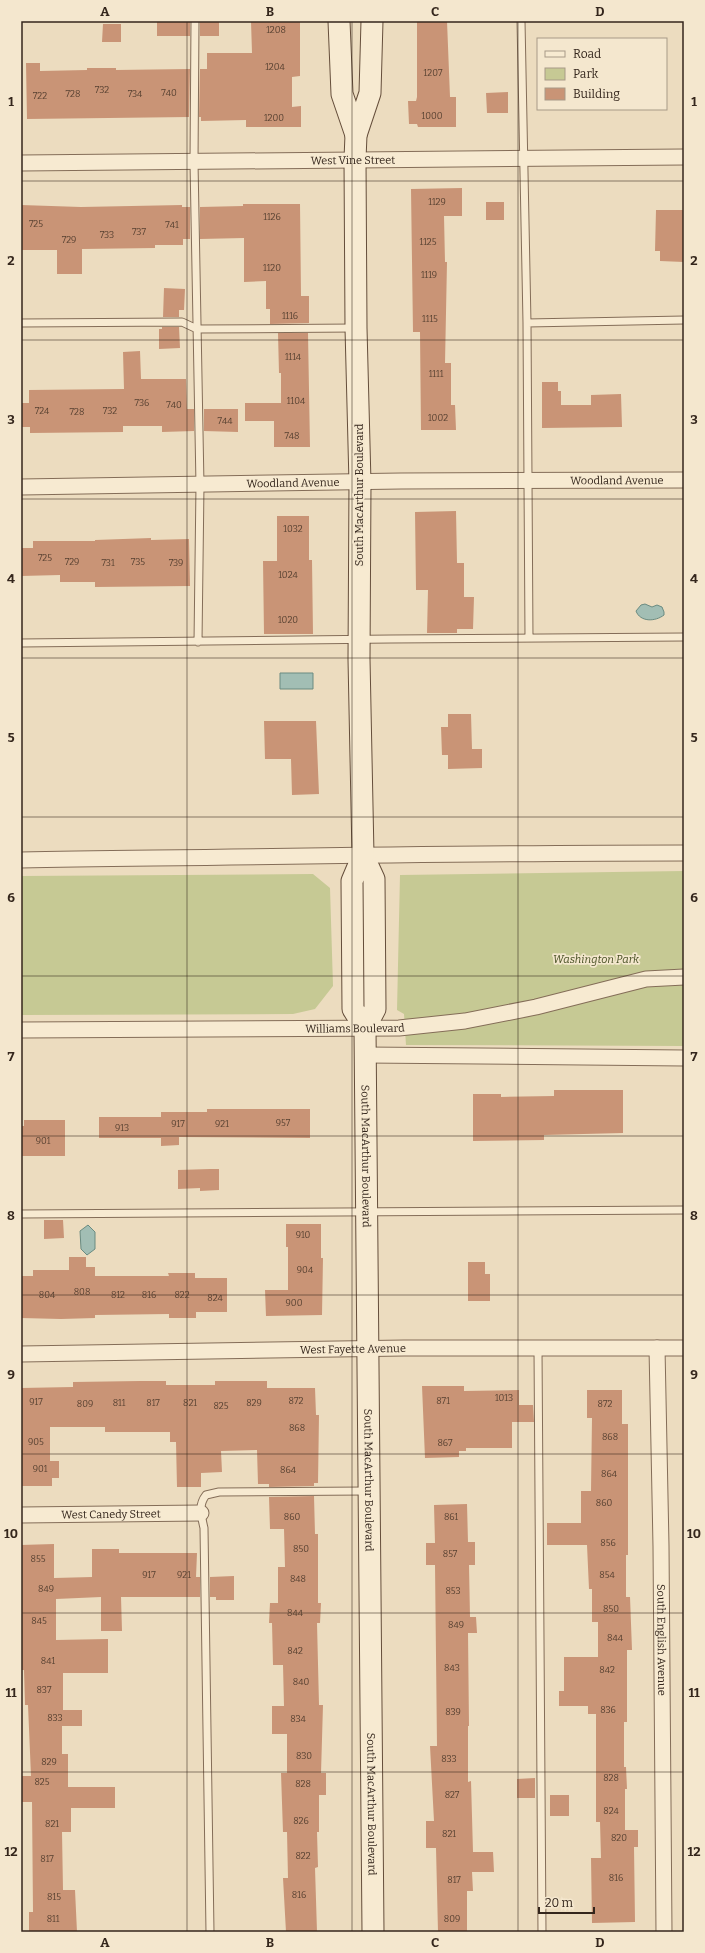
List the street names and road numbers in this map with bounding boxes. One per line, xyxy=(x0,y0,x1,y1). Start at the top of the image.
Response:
street label: West Vine Street xyxy=(311,153,395,167)
street label: South MacArthur Boulevard xyxy=(353,423,366,566)
street label: Woodland Avenue xyxy=(570,474,664,487)
street label: Woodland Avenue xyxy=(246,475,340,490)
street label: Williams Boulevard xyxy=(305,1021,406,1035)
street label: South MacArthur Boulevard xyxy=(359,1085,373,1228)
street label: West Fayette Avenue xyxy=(300,1341,406,1356)
street label: South MacArthur Boulevard xyxy=(362,1409,376,1552)
street label: West Canedy Street xyxy=(61,1507,161,1521)
street label: South English Avenue xyxy=(655,1584,669,1696)
street label: South MacArthur Boulevard xyxy=(365,1733,379,1876)

